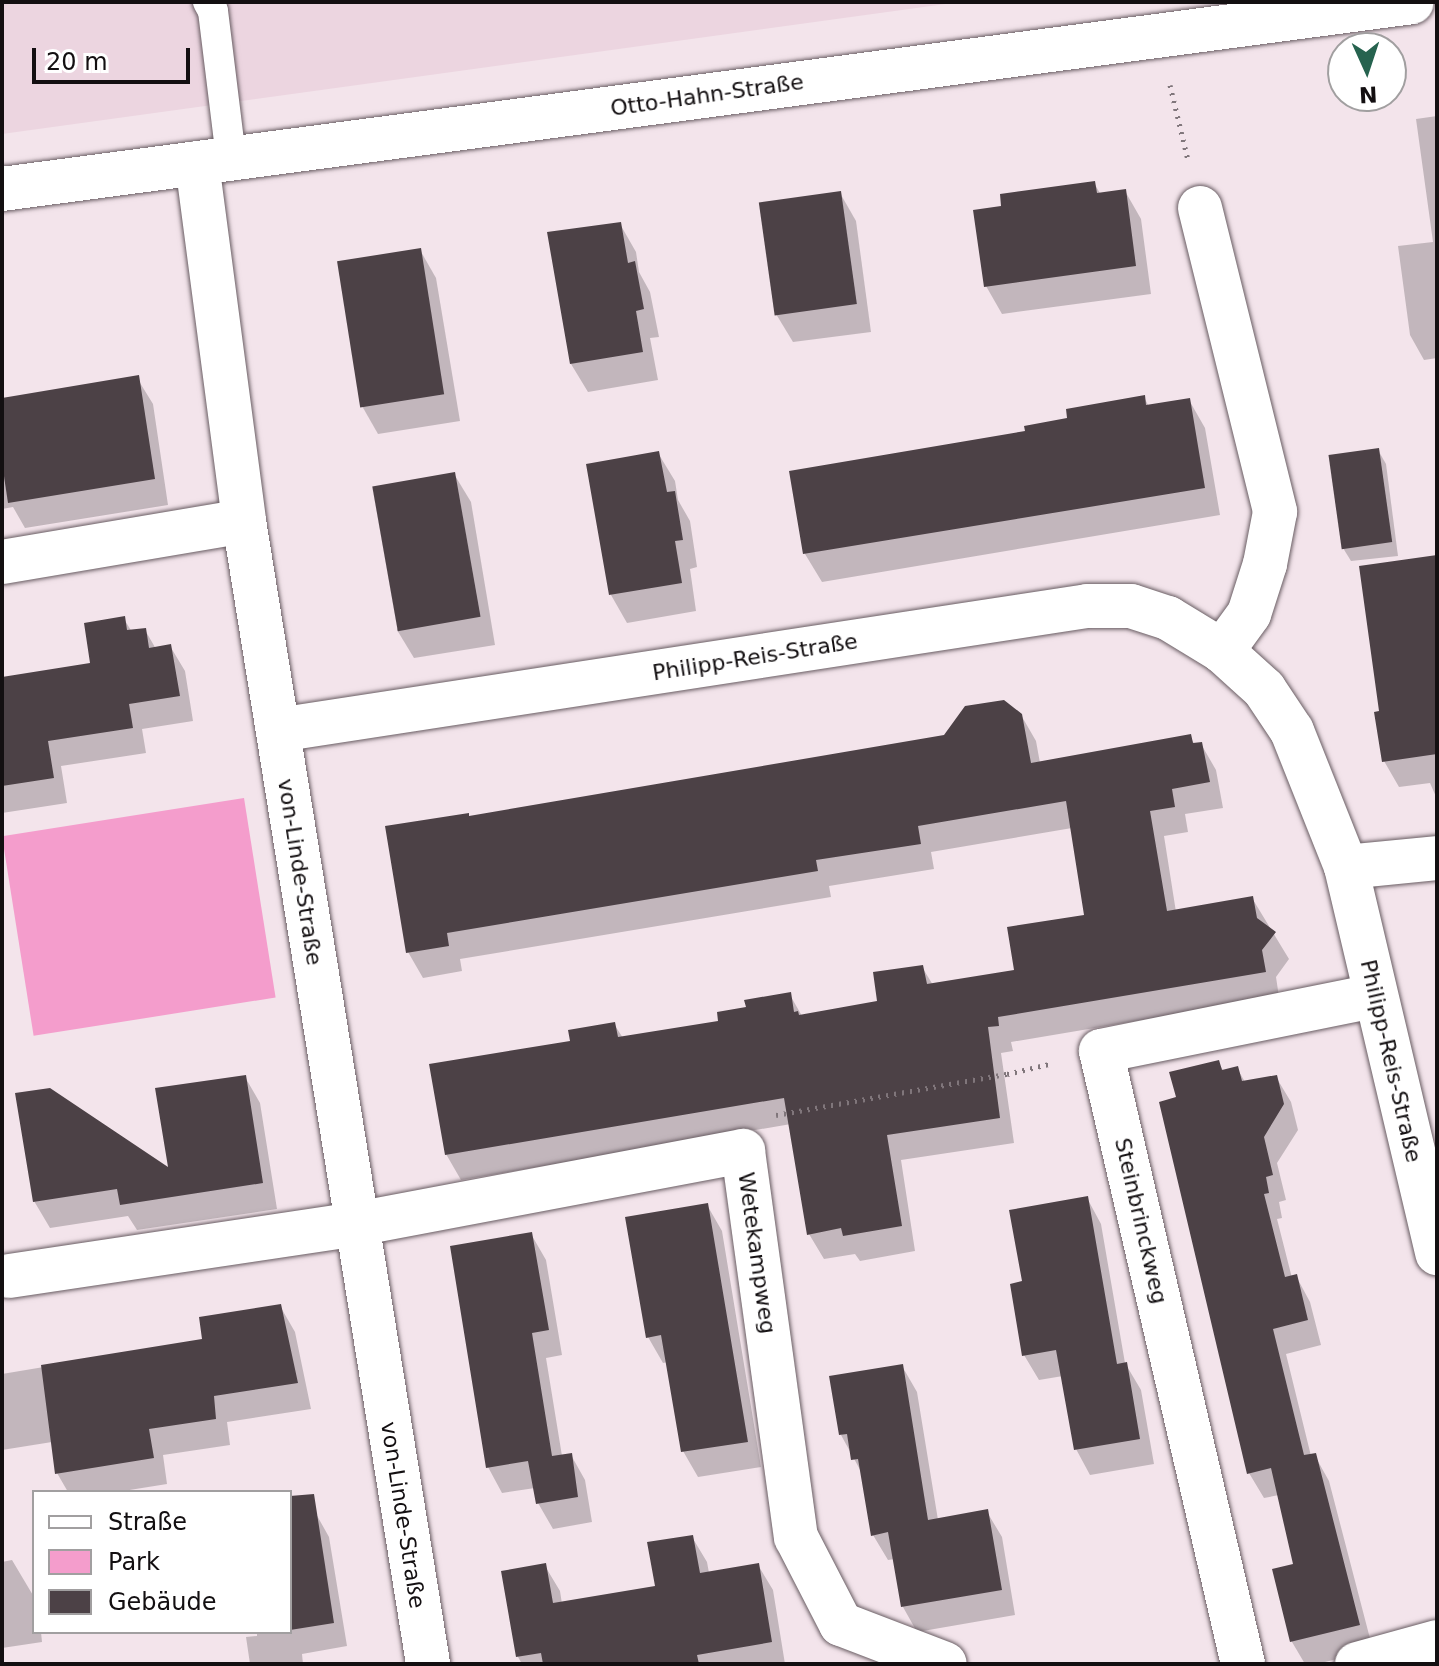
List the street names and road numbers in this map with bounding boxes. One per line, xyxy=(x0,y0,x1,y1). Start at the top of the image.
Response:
street label: Otto-Hahn-Straße xyxy=(609,68,805,122)
street label: Philipp-Reis-Straße xyxy=(651,628,859,686)
street label: von-Linde-Straße xyxy=(272,777,328,967)
street label: Philipp-Reis-Straße xyxy=(1355,957,1427,1165)
street label: Steinbrinckweg xyxy=(1109,1135,1173,1307)
street label: Wetekampweg xyxy=(733,1171,781,1335)
street label: von-Linde-Straße xyxy=(375,1420,431,1610)

